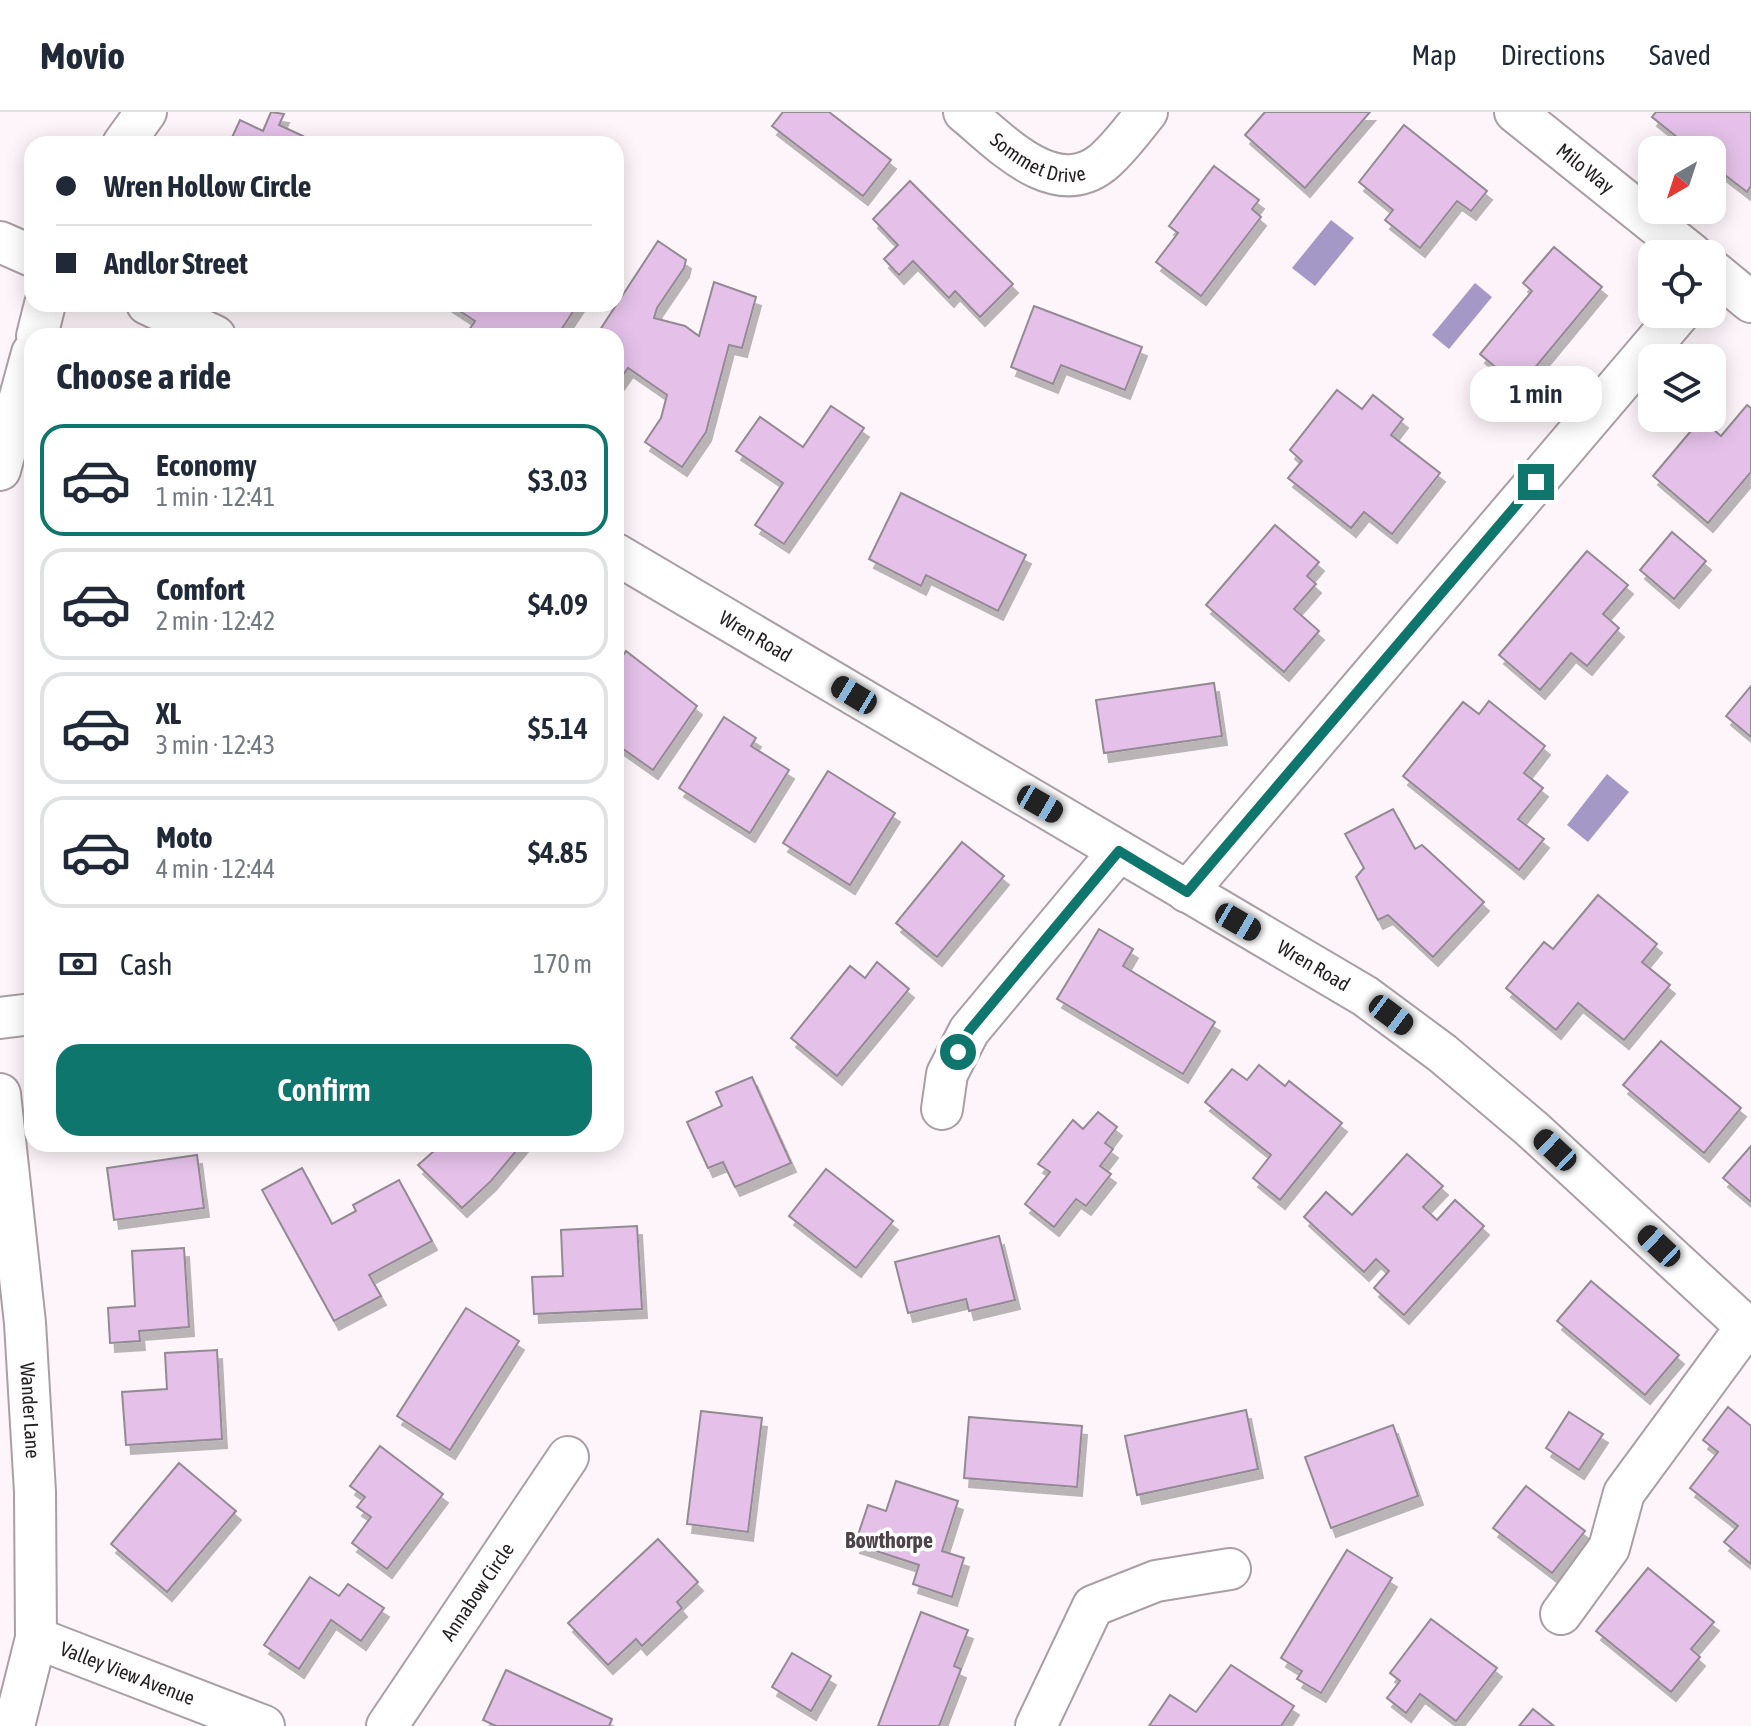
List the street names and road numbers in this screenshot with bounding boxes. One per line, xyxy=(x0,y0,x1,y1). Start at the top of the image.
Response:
street label: Sommet Drive xyxy=(986,128,1088,186)
street label: Milo Way xyxy=(1552,138,1619,198)
street label: Wren Road xyxy=(715,606,796,666)
street label: Wren Road xyxy=(1273,935,1354,996)
street label: Wander Lane xyxy=(16,1362,45,1459)
street label: Annabow Circle xyxy=(436,1538,518,1645)
street label: Valley View Avenue xyxy=(57,1636,198,1709)

